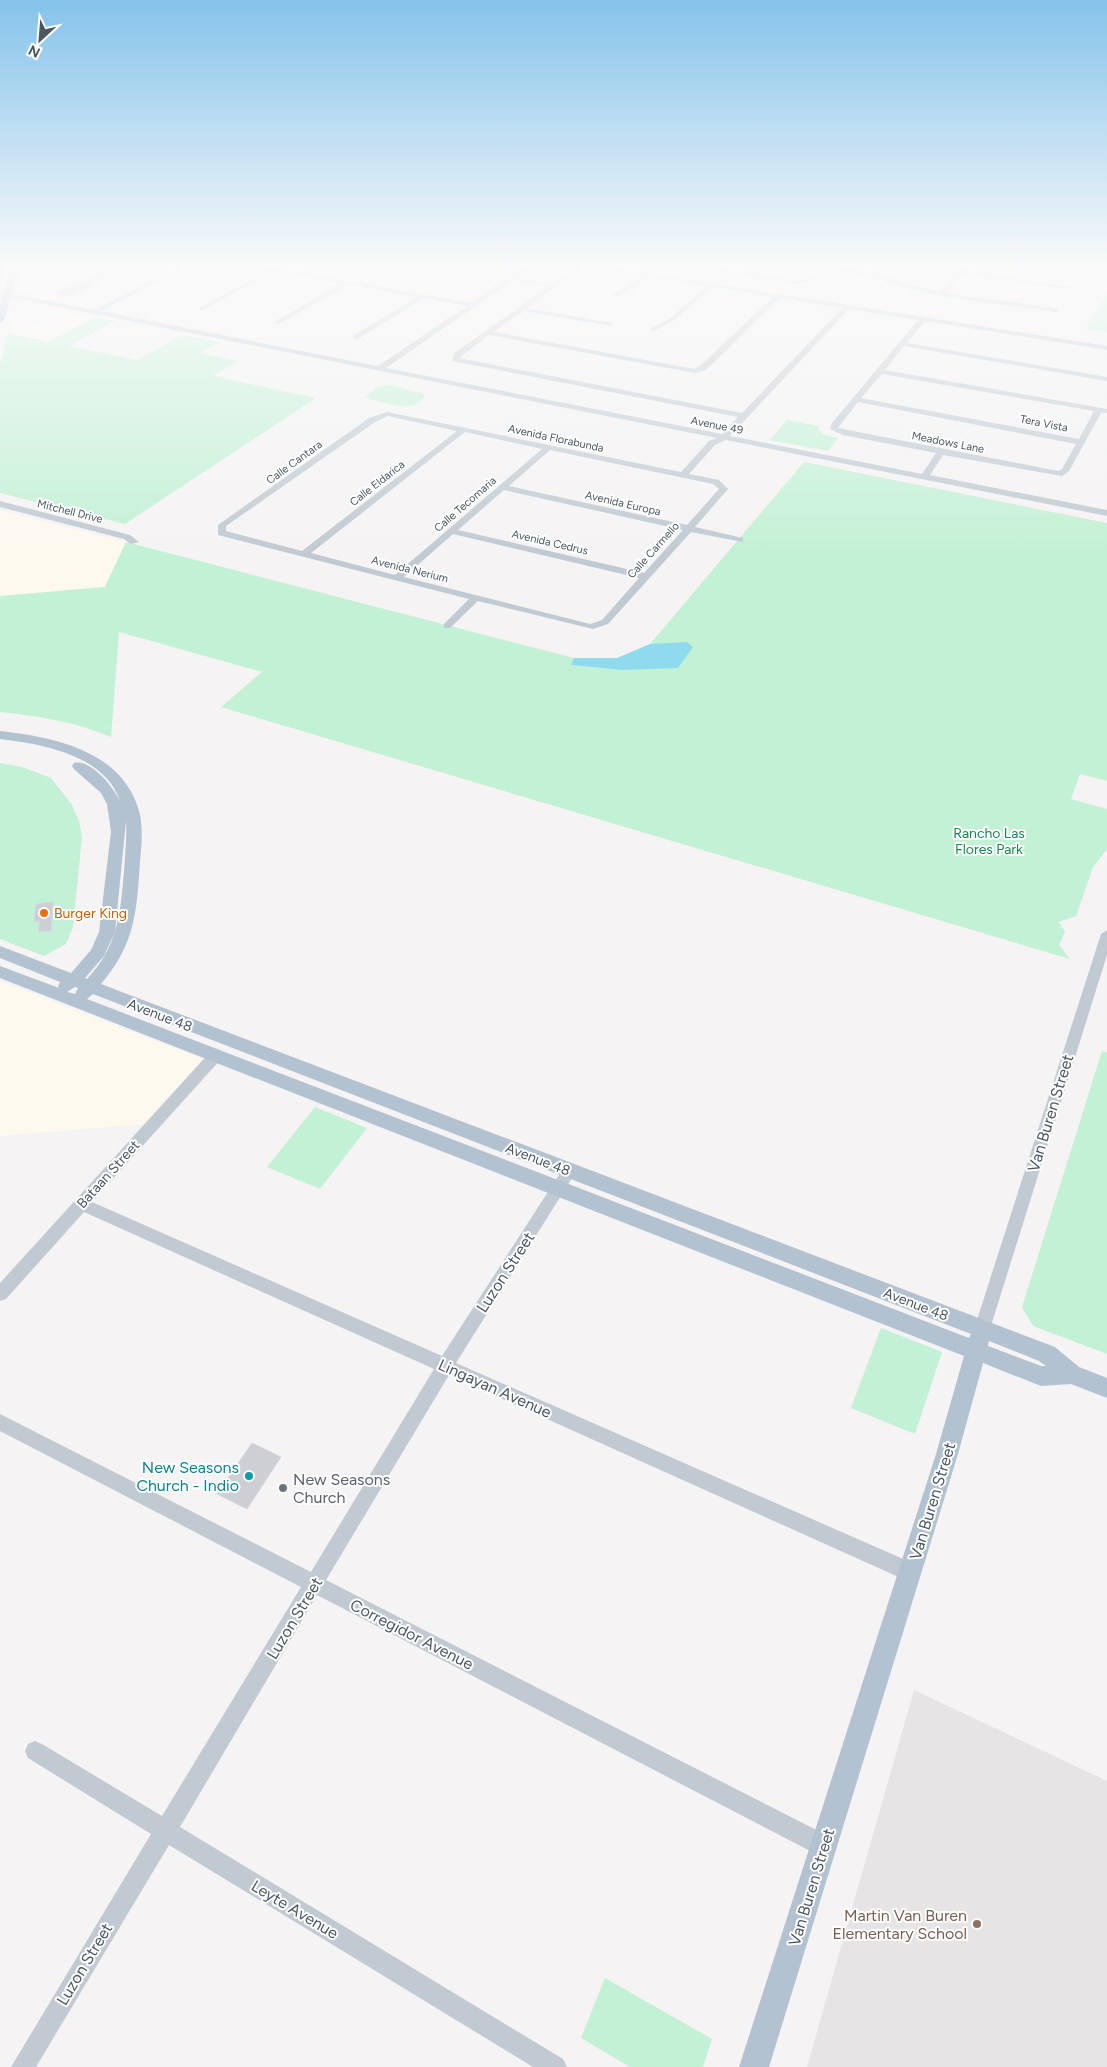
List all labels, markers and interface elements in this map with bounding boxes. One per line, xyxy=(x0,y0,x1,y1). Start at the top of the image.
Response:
north arrow xyxy=(15,15,65,65)
text: N xyxy=(26,41,43,61)
street label: Tera Vista xyxy=(1019,412,1069,434)
street label: Avenue 49 xyxy=(690,414,744,437)
street label: Avenida Florabunda xyxy=(507,422,605,455)
street label: Meadows Lane xyxy=(911,429,985,456)
street label: Calle Cantara xyxy=(264,438,325,487)
street label: Calle Eldarica xyxy=(347,458,407,509)
street label: Calle Tecomaria xyxy=(432,474,499,535)
street label: Avenida Europa xyxy=(584,488,662,519)
street label: Mitchell Drive xyxy=(36,497,104,526)
street label: Calle Carmello xyxy=(625,520,682,581)
street label: Avenida Cedrus xyxy=(511,527,589,558)
street label: Avenida Nerium xyxy=(370,554,450,585)
park label: Rancho Las Flores Park xyxy=(953,825,1025,858)
place label: Burger King xyxy=(54,905,127,922)
marker: Burger King xyxy=(38,907,50,919)
street label: Avenue 48 xyxy=(125,995,195,1036)
street label: Van Buren Street xyxy=(1024,1052,1077,1174)
street label: Bataan Street xyxy=(73,1137,143,1212)
street label: Avenue 48 xyxy=(503,1139,573,1180)
street label: Luzon Street xyxy=(472,1228,538,1316)
street label: Avenue 48 xyxy=(881,1284,951,1325)
street label: Lingayan Avenue xyxy=(435,1355,555,1422)
street label: Van Buren Street xyxy=(906,1440,959,1562)
place label: New Seasons Church - Indio xyxy=(136,1458,239,1495)
marker: New Seasons Church - Indio xyxy=(243,1470,255,1482)
place label: New Seasons Church xyxy=(293,1470,390,1507)
marker: New Seasons Church xyxy=(277,1482,289,1494)
street label: Luzon Street xyxy=(263,1574,326,1663)
street label: Corregidor Avenue xyxy=(347,1595,477,1674)
street label: Van Buren Street xyxy=(785,1826,838,1948)
street label: Leyte Avenue xyxy=(248,1876,342,1943)
place label: Martin Van Buren Elementary School xyxy=(833,1906,967,1943)
marker: Martin Van Buren Elementary School xyxy=(971,1918,983,1930)
street label: Luzon Street xyxy=(53,1920,116,2009)

